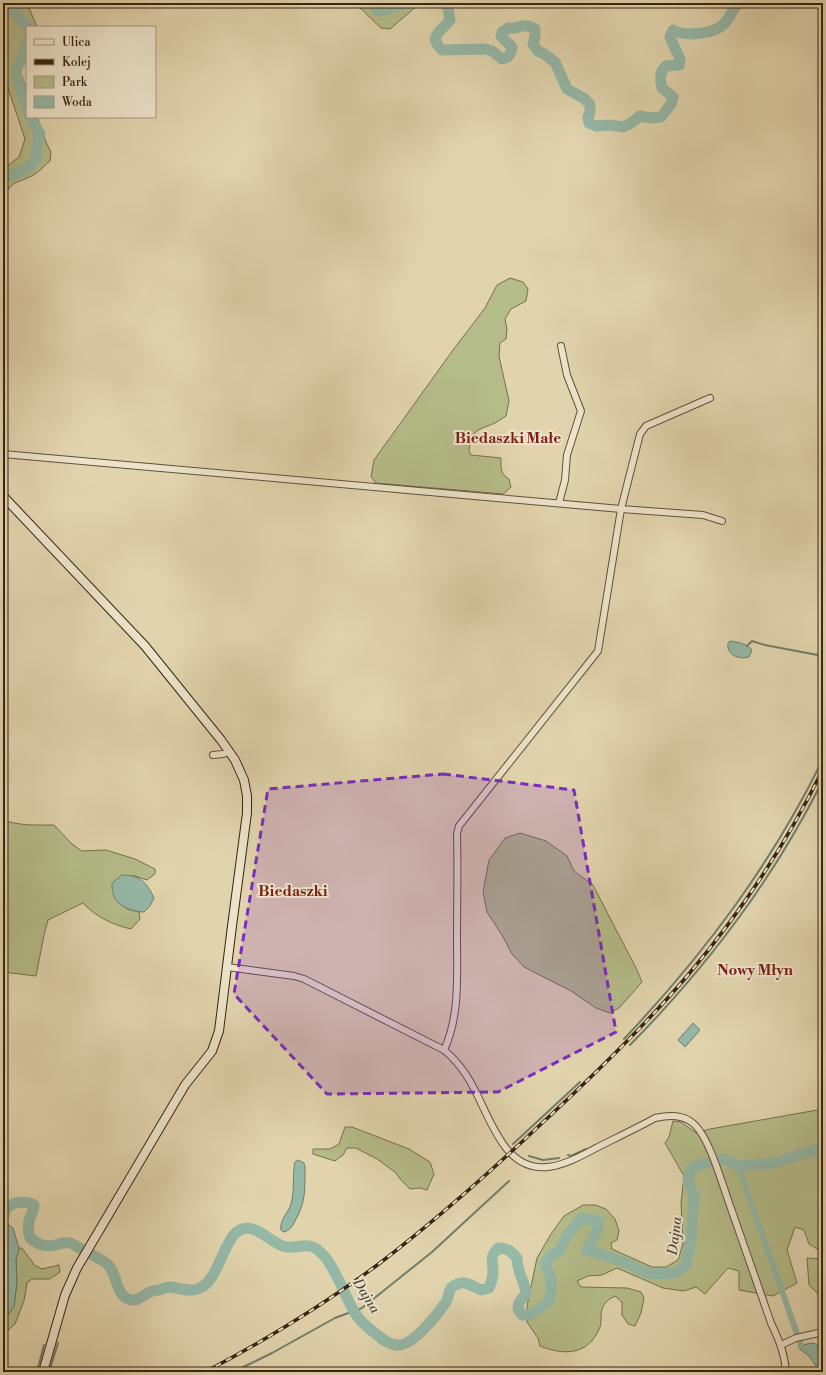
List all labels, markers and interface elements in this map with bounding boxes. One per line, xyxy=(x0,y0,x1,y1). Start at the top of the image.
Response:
legend xyxy=(26,26,156,118)
text: Ulica xyxy=(62,35,91,50)
text: Kolej xyxy=(62,55,91,70)
text: Park xyxy=(62,75,88,90)
text: Woda xyxy=(61,95,93,110)
district label: Biedaszki Małe xyxy=(455,429,561,448)
district label: Biedaszki xyxy=(258,882,328,901)
district label: Nowy Młyn xyxy=(717,961,794,980)
water label: Dajna xyxy=(664,1216,686,1257)
water label: Dajna xyxy=(348,1274,384,1317)

